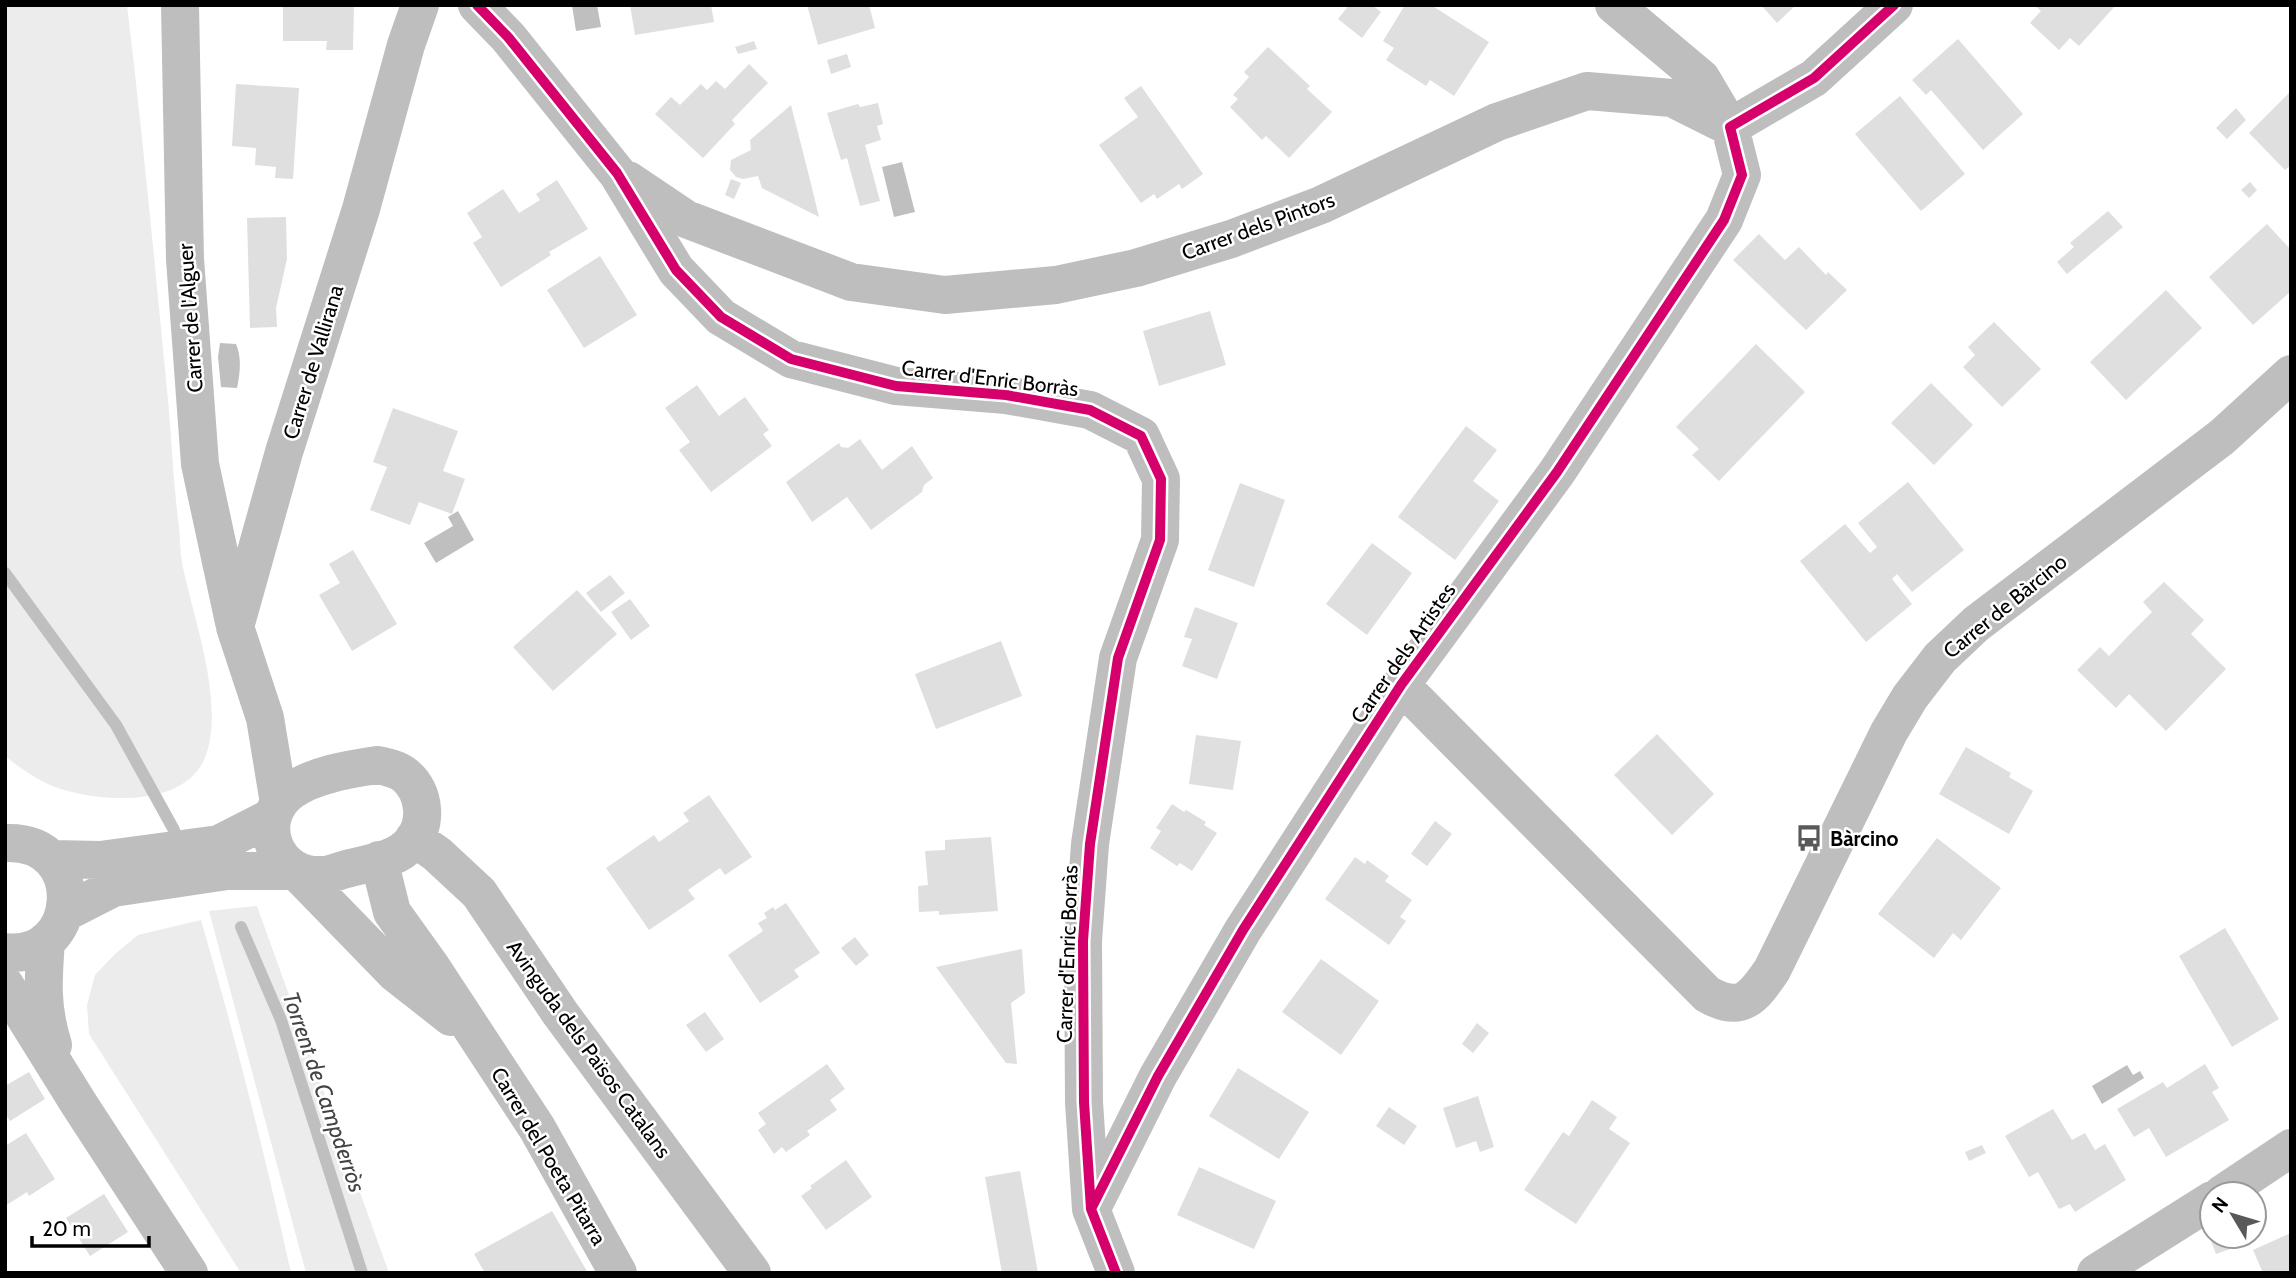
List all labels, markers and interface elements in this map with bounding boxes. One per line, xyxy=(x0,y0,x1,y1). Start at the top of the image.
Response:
street label: Carrer dels Pintors xyxy=(1178,187,1338,265)
street label: Carrer de l'Alguer xyxy=(172,242,208,393)
street label: Carrer de Vallirana xyxy=(278,282,348,442)
street label: Carrer d'Enric Borràs xyxy=(900,355,1080,401)
street label: Carrer de Bàrcino xyxy=(1938,549,2072,663)
street label: Carrer dels Artistes xyxy=(1345,578,1461,728)
bus stop icon: Bàrcino xyxy=(1794,823,1824,853)
place label: Bàrcino xyxy=(1830,826,1899,851)
street label: Carrer d'Enric Borràs xyxy=(1051,864,1083,1043)
street label: Avinguda dels Països Catalans xyxy=(502,935,677,1163)
water label: Torrent de Campderròs xyxy=(277,988,371,1196)
street label: Carrer del Poeta Pitarra xyxy=(486,1063,612,1249)
north arrow xyxy=(2198,1180,2268,1250)
text: N xyxy=(2207,1192,2233,1217)
scale bar xyxy=(32,1204,149,1248)
text: 20 m xyxy=(42,1216,91,1241)

